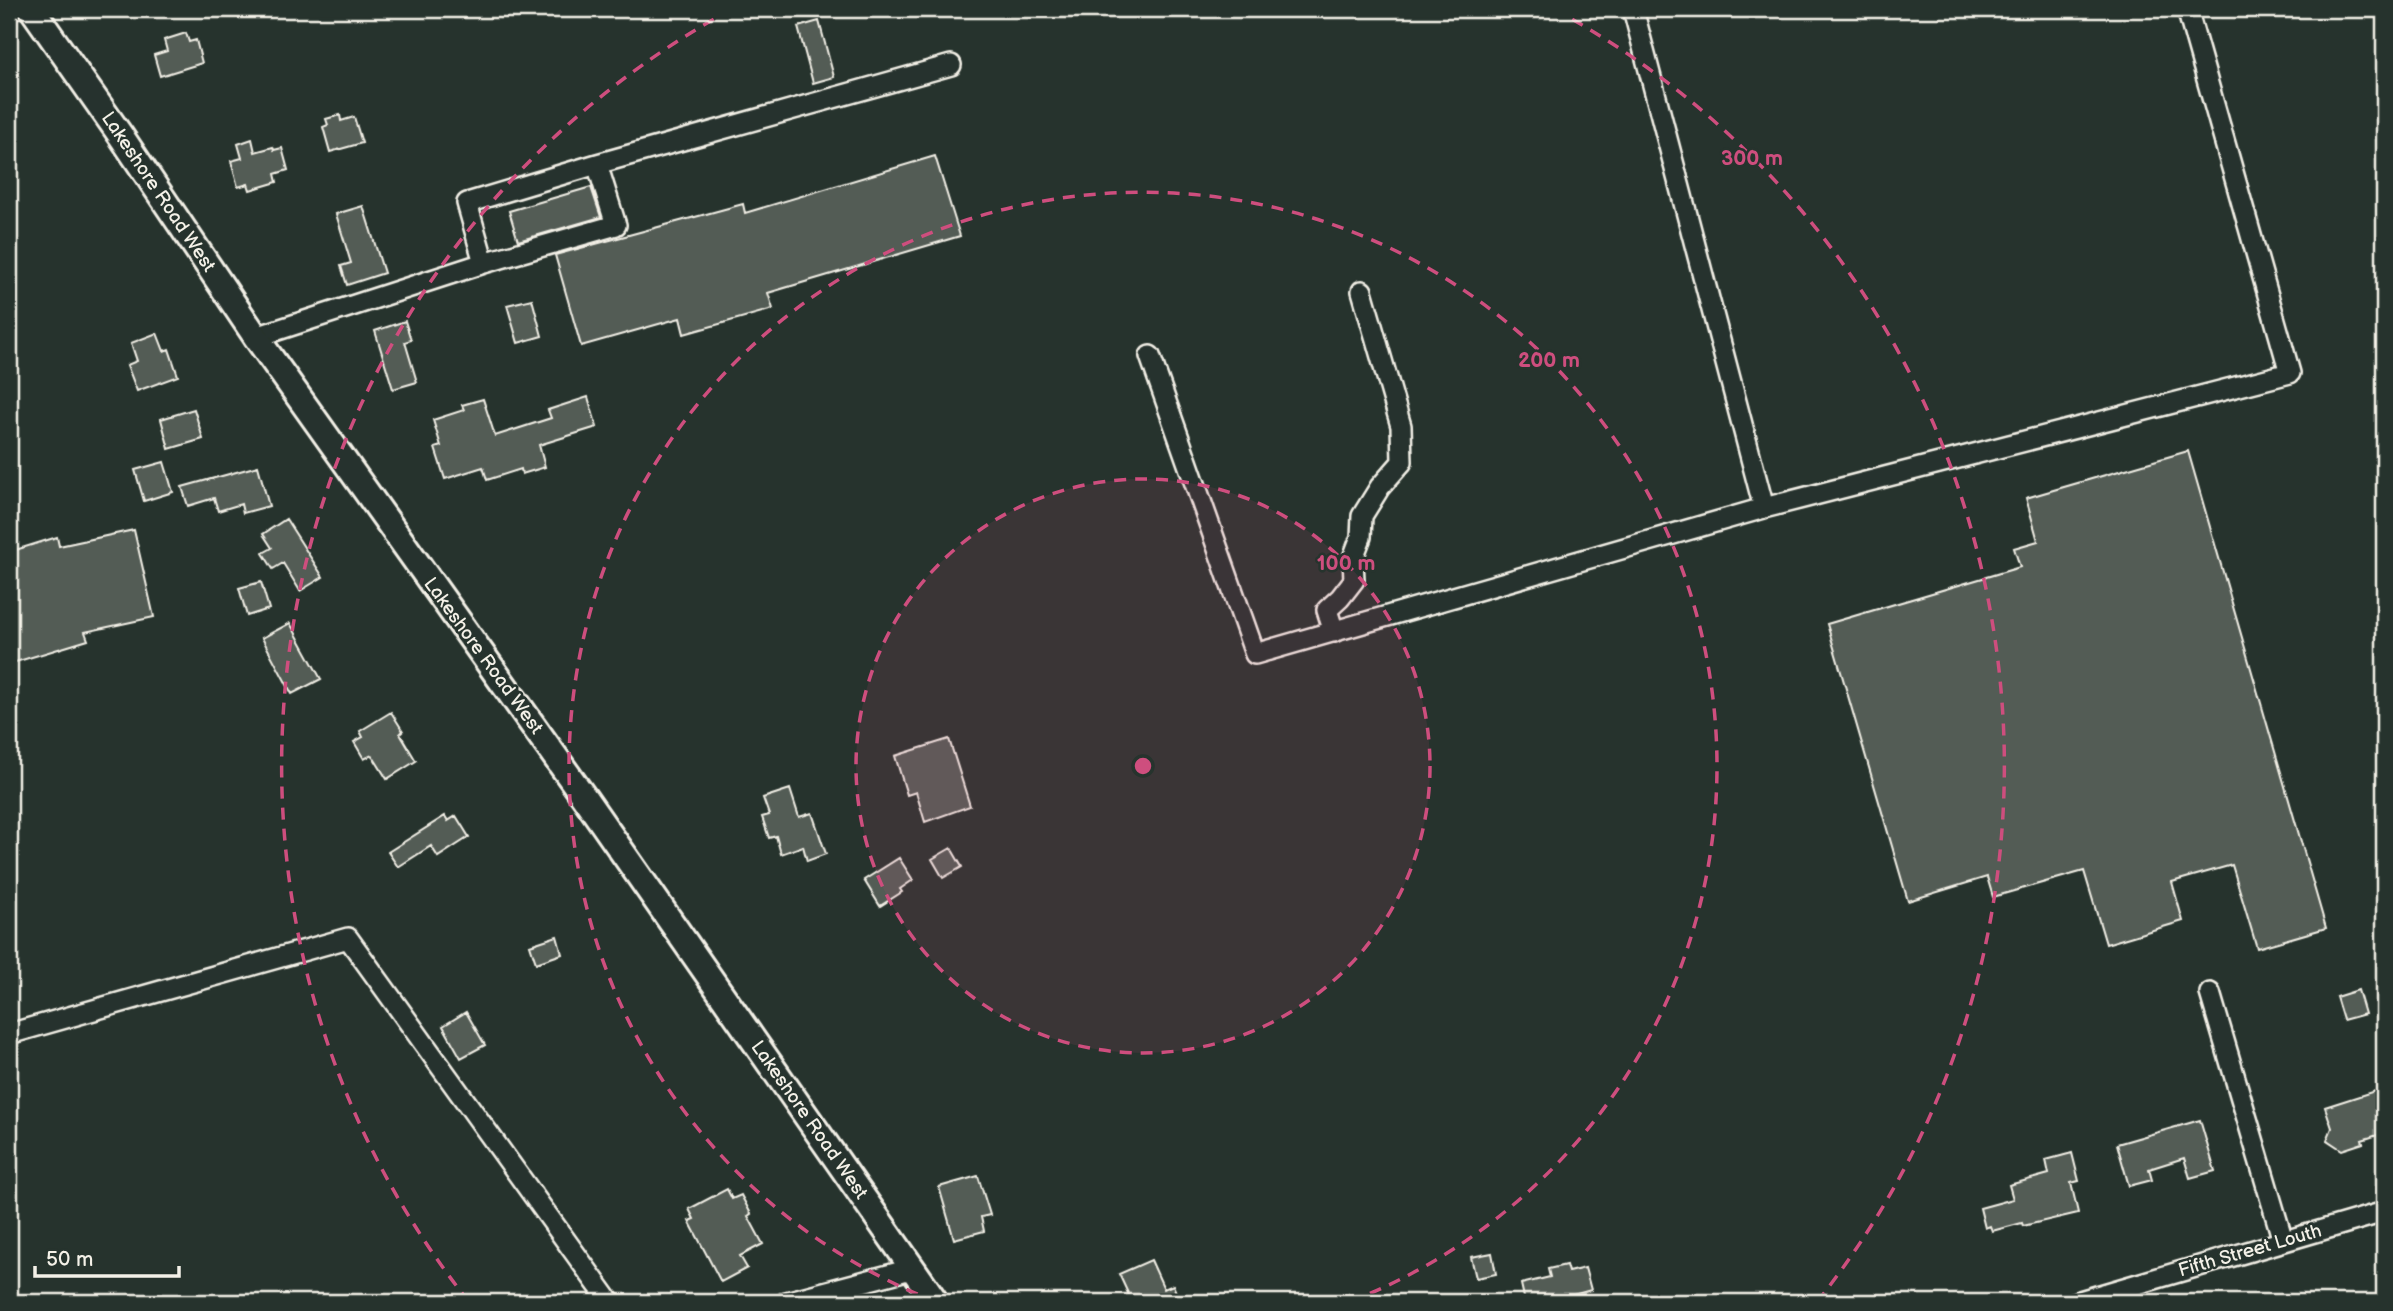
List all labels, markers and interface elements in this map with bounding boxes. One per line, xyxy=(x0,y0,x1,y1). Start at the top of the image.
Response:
street label: Lakeshore Road West xyxy=(96,108,220,276)
text: 300 m xyxy=(1721,146,1783,171)
text: 200 m xyxy=(1518,348,1580,373)
text: 100 m xyxy=(1317,551,1375,576)
street label: Lakeshore Road West xyxy=(418,573,548,739)
centre of rings xyxy=(1131,754,1155,778)
street label: Lakeshore Road West xyxy=(746,1036,872,1204)
street label: Fifth Street Louth xyxy=(2176,1220,2324,1282)
scale bar xyxy=(35,1234,178,1278)
text: 50 m xyxy=(46,1247,93,1272)

